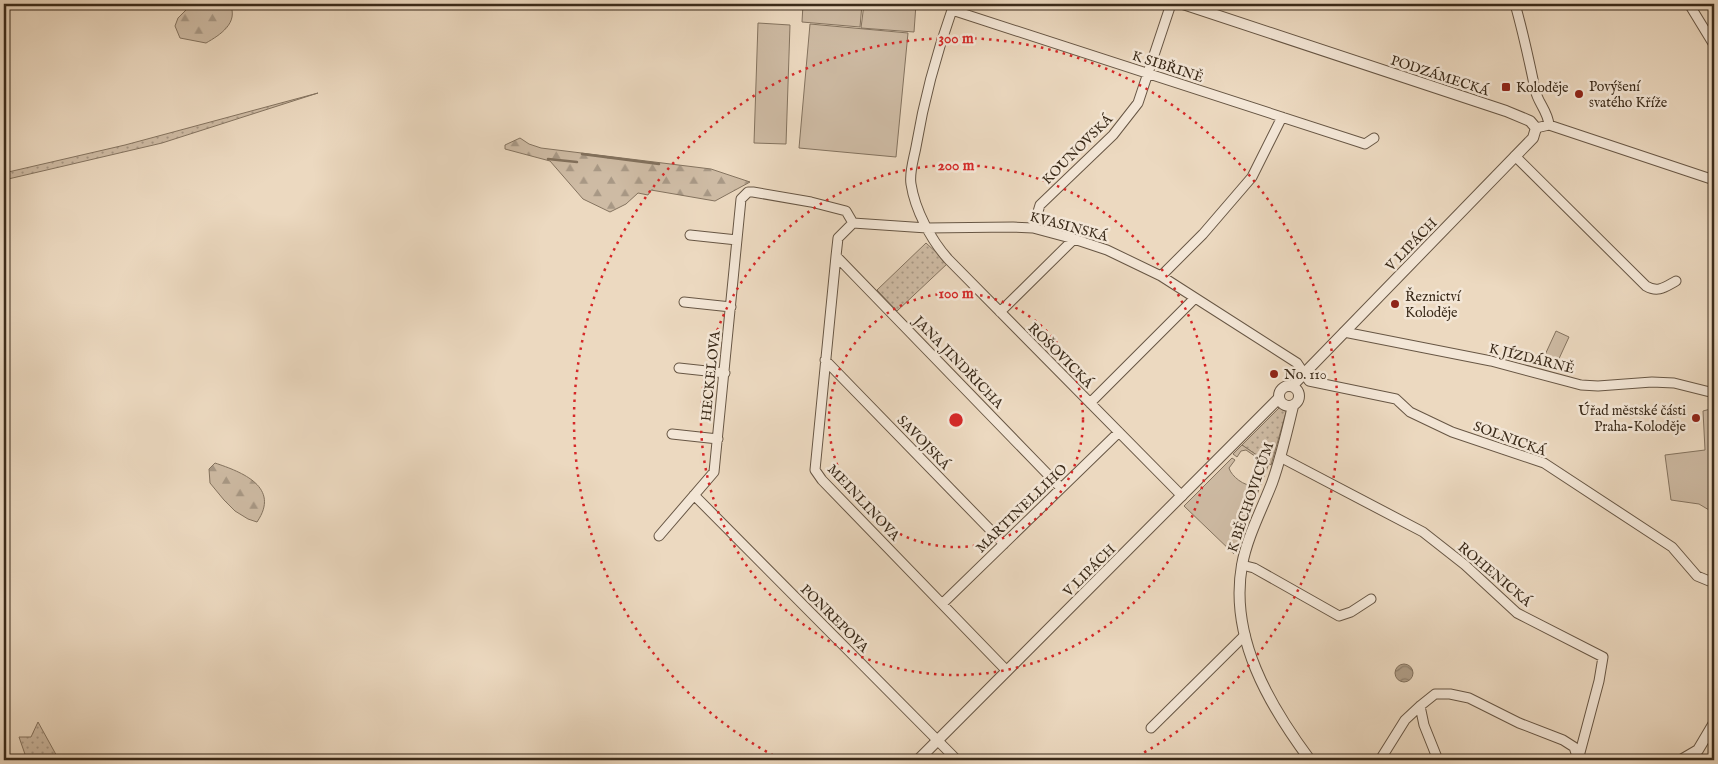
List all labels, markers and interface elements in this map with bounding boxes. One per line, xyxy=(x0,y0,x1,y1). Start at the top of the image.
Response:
text: 300 m xyxy=(938,29,974,48)
street label: K SIBŘINĚ xyxy=(1130,46,1206,87)
street label: PODZÁMECKÁ xyxy=(1388,51,1492,101)
place label: Povýšení svatého Kříže xyxy=(1589,78,1668,112)
place label: Koloděje xyxy=(1516,79,1569,97)
marker: Koloděje xyxy=(1500,81,1512,93)
marker: Povýšení svatého Kříže xyxy=(1573,88,1585,100)
street label: KOUNOVSKÁ xyxy=(1038,110,1117,189)
text: 200 m xyxy=(938,156,975,175)
street label: KVASINSKÁ xyxy=(1028,207,1110,246)
street label: V LIPÁCH xyxy=(1380,214,1442,276)
text: 100 m xyxy=(938,284,974,303)
place label: Řeznictví Koloděje xyxy=(1405,287,1462,322)
marker: Řeznictví Koloděje xyxy=(1389,298,1401,310)
street label: JANA JINDŘICHA xyxy=(908,310,1008,413)
street label: ROŠOVICKÁ xyxy=(1024,319,1098,393)
street label: HECKELOVA xyxy=(697,329,725,422)
street label: K JÍZDÁRNĚ xyxy=(1487,339,1577,378)
place label: No. 110 xyxy=(1284,366,1327,384)
marker: No. 110 xyxy=(1268,368,1280,380)
place label: Úřad městské části Praha-Koloděje xyxy=(1578,401,1687,436)
street label: SAVOJSKÁ xyxy=(893,411,955,474)
centre of rings xyxy=(947,411,965,429)
marker: Úřad městské části Praha-Koloděje xyxy=(1690,412,1702,424)
street label: SOLNICKÁ xyxy=(1471,417,1549,461)
street label: K BĚCHOVICŮM xyxy=(1223,439,1278,555)
street label: MARTINELLIHO xyxy=(972,460,1072,557)
street label: MEINLINOVA xyxy=(823,461,904,545)
street label: ROHENICKÁ xyxy=(1454,538,1536,611)
street label: V LIPÁCH xyxy=(1058,540,1120,602)
street label: PONREPOVA xyxy=(796,581,873,657)

